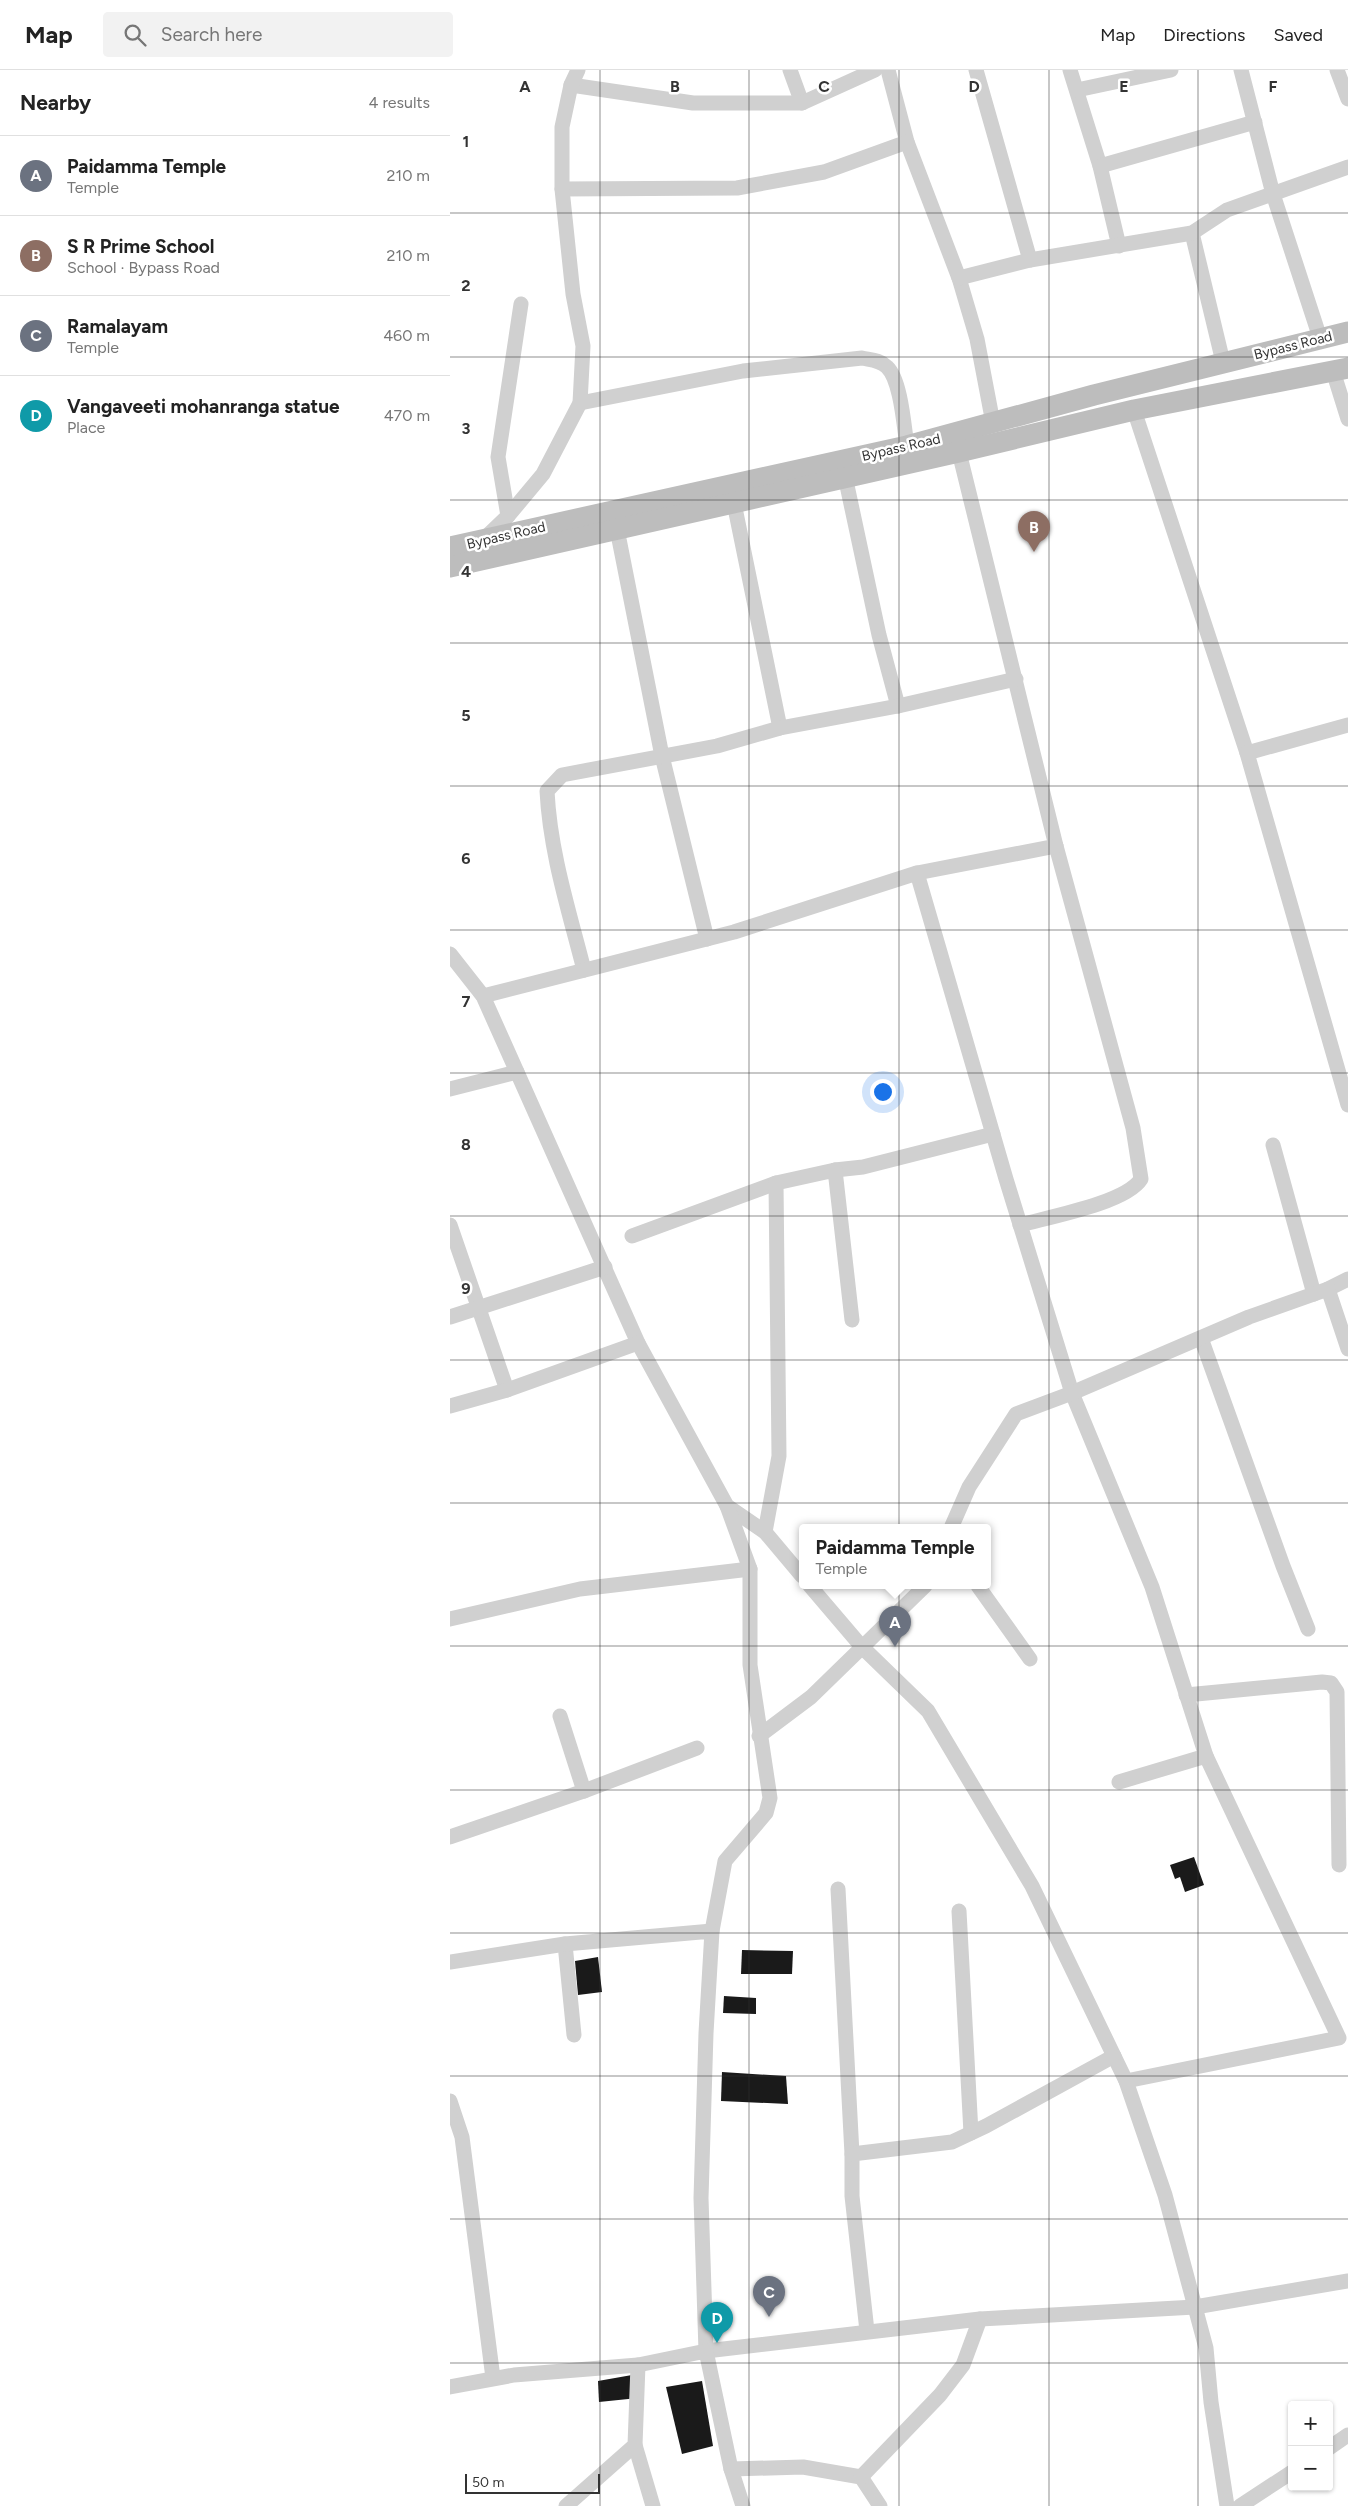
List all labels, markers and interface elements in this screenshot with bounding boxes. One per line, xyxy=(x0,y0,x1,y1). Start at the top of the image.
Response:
search box xyxy=(103,12,453,57)
text: Map xyxy=(25,20,73,49)
icon: search xyxy=(121,21,149,49)
text: Search here xyxy=(161,23,262,46)
text: Map xyxy=(1100,24,1135,46)
text: Directions xyxy=(1163,24,1245,46)
text: Saved xyxy=(1273,24,1323,46)
text: A xyxy=(519,77,531,96)
text: B xyxy=(670,77,680,96)
text: C xyxy=(818,77,830,96)
text: D xyxy=(968,77,980,96)
text: E xyxy=(1119,77,1129,96)
text: F xyxy=(1269,77,1278,96)
text: Nearby xyxy=(20,90,91,115)
text: 4 results xyxy=(369,93,430,112)
text: 1 xyxy=(463,132,469,151)
text: Paidamma Temple xyxy=(67,155,226,178)
text: A xyxy=(30,166,42,185)
text: 210 m xyxy=(387,166,430,185)
text: Temple xyxy=(67,178,119,197)
text: S R Prime School xyxy=(67,235,215,258)
text: B xyxy=(31,246,41,265)
text: 210 m xyxy=(387,246,430,265)
text: School · Bypass Road xyxy=(67,258,220,277)
text: 2 xyxy=(461,276,471,295)
text: Ramalayam xyxy=(67,315,168,338)
text: C xyxy=(30,326,42,345)
text: 460 m xyxy=(383,326,430,345)
street label: Bypass Road xyxy=(1252,328,1334,363)
text: Temple xyxy=(67,338,119,357)
text: Vangaveeti mohanranga statue xyxy=(67,395,340,418)
text: D xyxy=(30,406,42,425)
text: 470 m xyxy=(384,406,430,425)
text: Place xyxy=(67,418,105,437)
text: 3 xyxy=(462,419,471,438)
street label: Bypass Road xyxy=(860,430,942,465)
pin: B xyxy=(1018,511,1050,552)
street label: Bypass Road xyxy=(465,518,547,553)
text: 4 xyxy=(461,562,471,581)
text: 5 xyxy=(461,706,471,725)
text: 6 xyxy=(461,849,471,868)
text: 7 xyxy=(462,992,471,1011)
your location xyxy=(870,1079,896,1105)
text: 8 xyxy=(461,1135,471,1154)
text: 9 xyxy=(461,1279,471,1298)
popup xyxy=(799,1524,991,1589)
text: Paidamma Temple xyxy=(815,1536,975,1559)
text: Temple xyxy=(815,1559,867,1578)
pin: A xyxy=(879,1606,911,1647)
pin: C xyxy=(753,2276,785,2317)
pin: D xyxy=(701,2302,733,2343)
map controls xyxy=(1288,2401,1333,2491)
button: + xyxy=(1288,2401,1333,2446)
button: − xyxy=(1288,2446,1333,2491)
scale bar xyxy=(465,2471,600,2494)
text: 50 m xyxy=(472,2474,504,2491)

